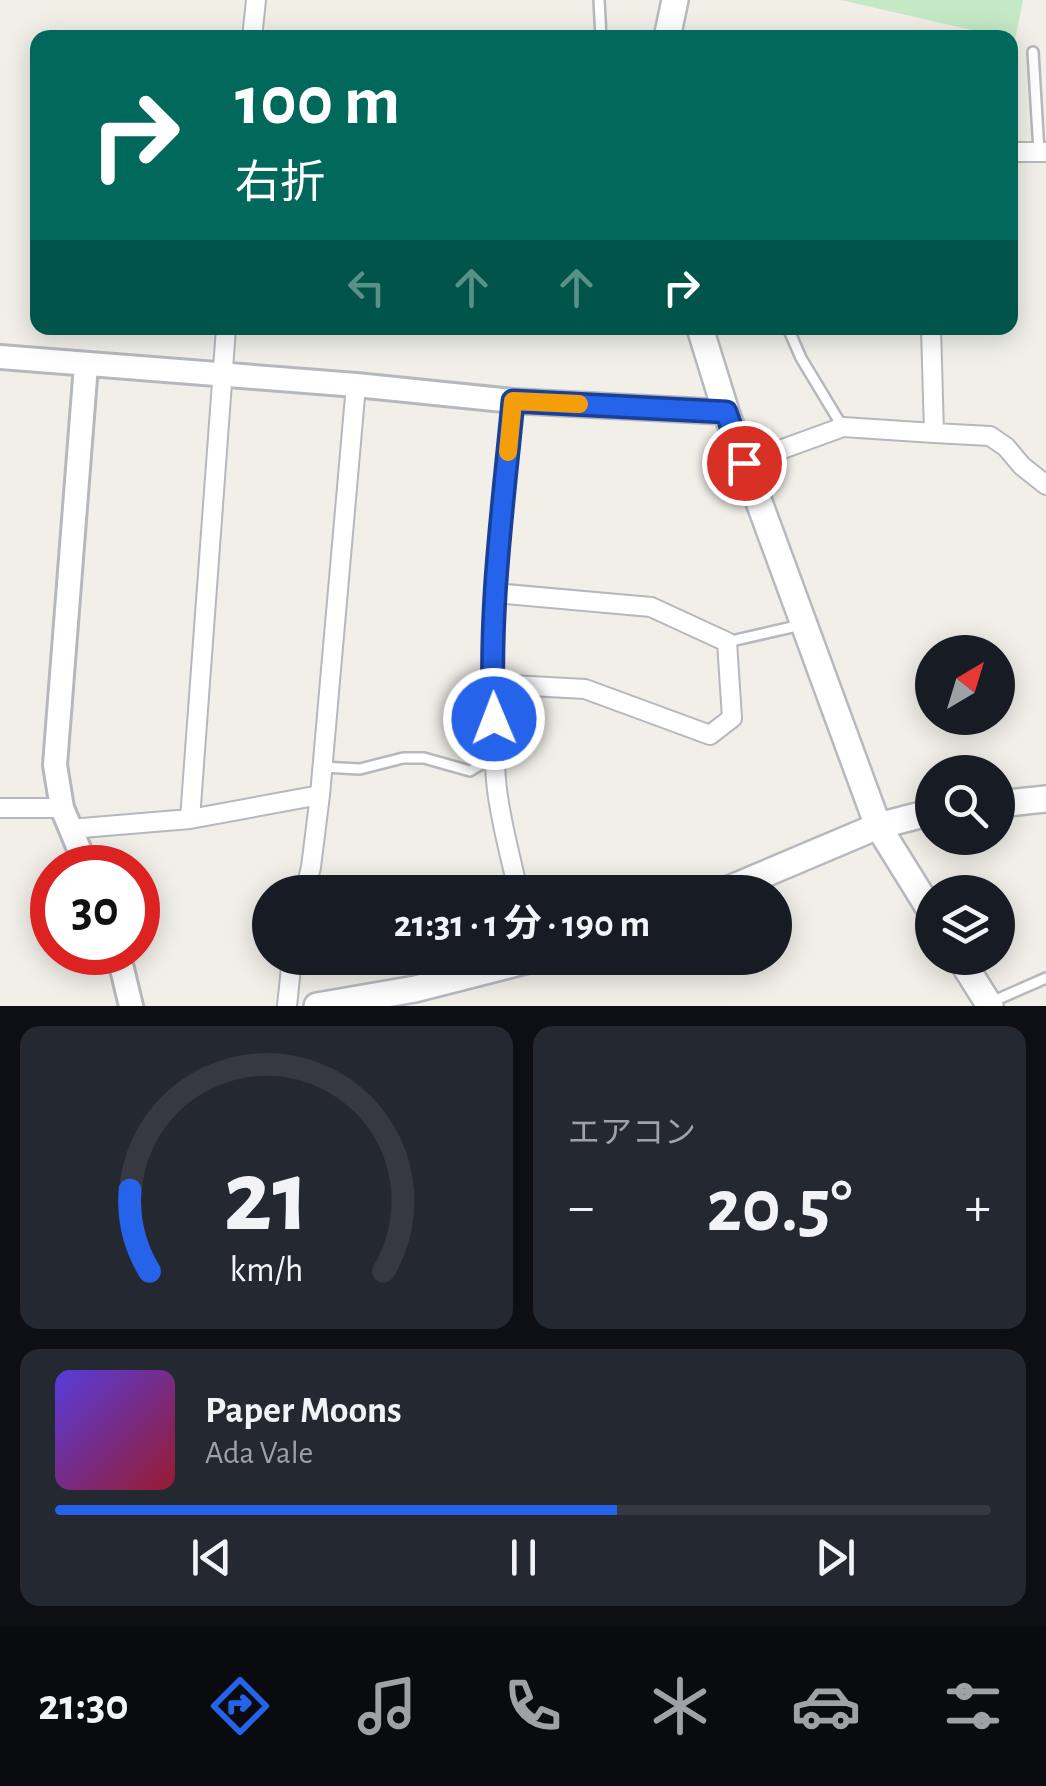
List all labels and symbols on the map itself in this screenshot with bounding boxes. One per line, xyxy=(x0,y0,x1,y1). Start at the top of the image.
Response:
pin xyxy=(702,421,787,506)
north arrow xyxy=(915,635,1015,735)
position arrow xyxy=(442,667,546,771)
speed limit sign: 30 xyxy=(30,845,160,975)

